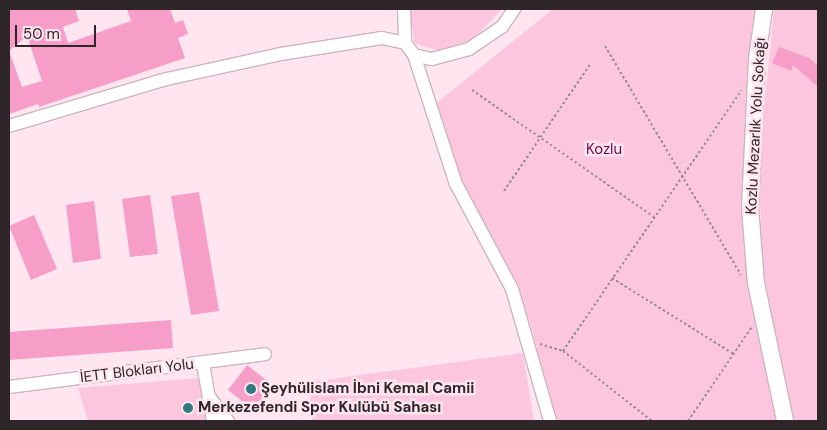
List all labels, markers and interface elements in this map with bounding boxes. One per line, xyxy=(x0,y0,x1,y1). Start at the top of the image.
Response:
scale bar xyxy=(18,15,99,47)
text: 50 m xyxy=(23,24,60,44)
street label: Kozlu Mezarlık Yolu Sokağı xyxy=(742,37,770,215)
park label: Kozlu xyxy=(586,141,622,159)
street label: İETT Blokları Yolu xyxy=(79,355,195,387)
place label: Şeyhülislam İbni Kemal Camii xyxy=(261,380,474,398)
marker: Şeyhülislam İbni Kemal Camii xyxy=(245,383,257,395)
place label: Merkezefendi Spor Kulübü Sahası xyxy=(198,399,441,417)
marker: Merkezefendi Spor Kulübü Sahası xyxy=(182,402,194,414)

